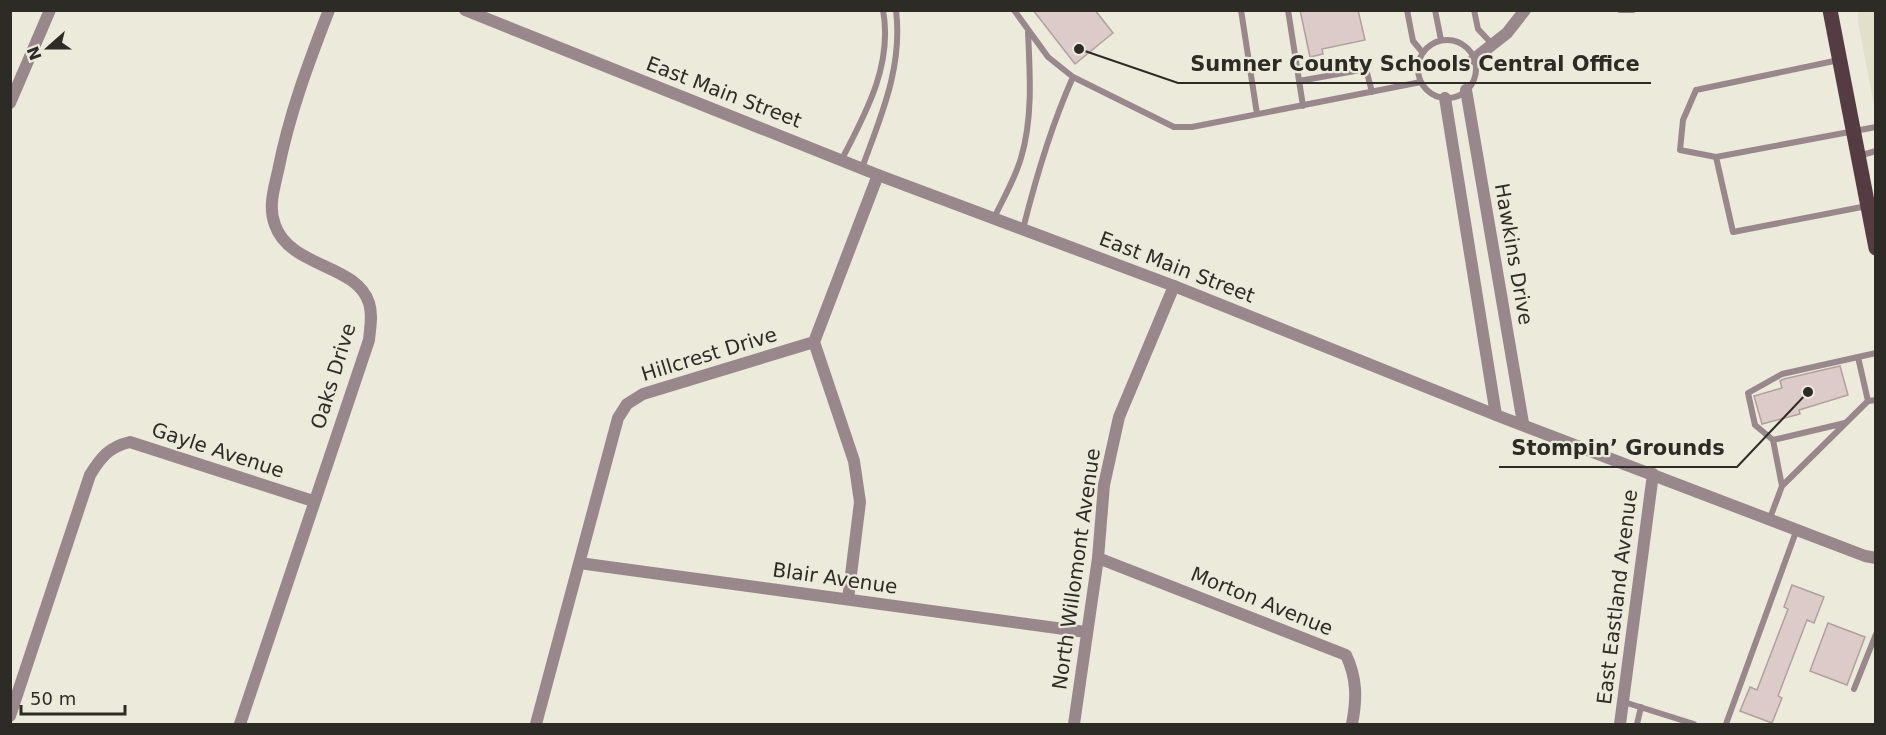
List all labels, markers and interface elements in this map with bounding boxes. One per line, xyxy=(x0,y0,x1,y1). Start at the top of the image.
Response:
north arrow xyxy=(18,18,78,78)
text: N xyxy=(23,44,46,63)
callout: Sumner County Schools Central Office xyxy=(1178,44,1651,83)
street label: East Main Street xyxy=(643,51,805,133)
text: Sumner County Schools Central Office xyxy=(1190,52,1640,76)
street label: Hawkins Drive xyxy=(1490,181,1538,327)
street label: East Main Street xyxy=(1096,226,1258,308)
street label: Oaks Drive xyxy=(305,320,361,432)
street label: Hillcrest Drive xyxy=(638,322,780,386)
street label: Gayle Avenue xyxy=(149,417,287,483)
callout: Stompin’ Grounds xyxy=(1499,428,1737,467)
text: Stompin’ Grounds xyxy=(1511,436,1725,460)
street label: North Willomont Avenue xyxy=(1047,447,1105,691)
street label: East Eastland Avenue xyxy=(1592,488,1642,706)
street label: Blair Avenue xyxy=(771,557,899,599)
street label: Morton Avenue xyxy=(1187,562,1337,640)
scale bar xyxy=(21,678,124,716)
text: 50 m xyxy=(30,688,76,709)

